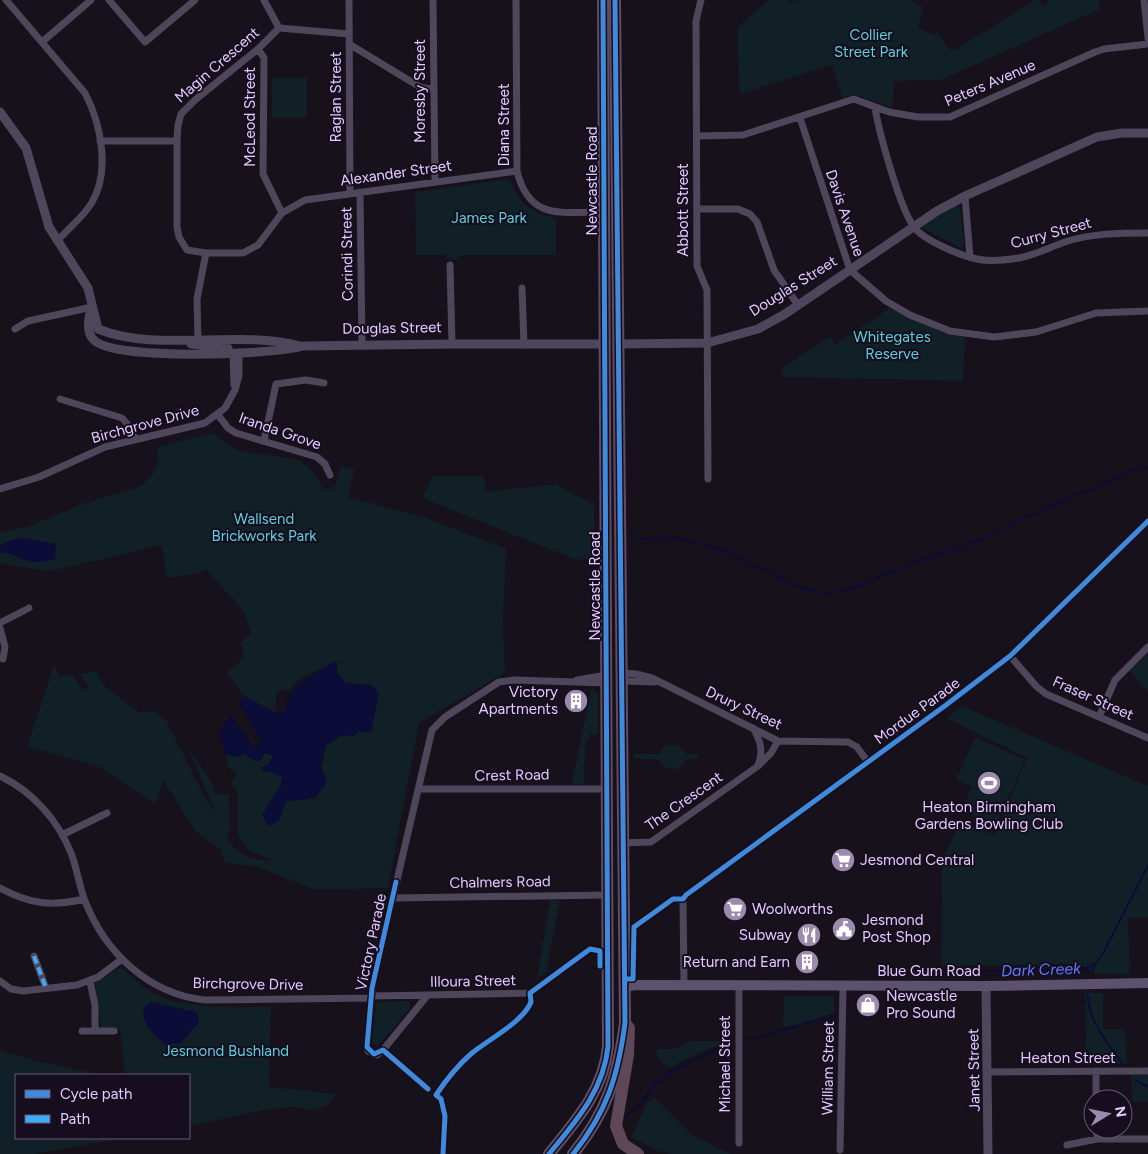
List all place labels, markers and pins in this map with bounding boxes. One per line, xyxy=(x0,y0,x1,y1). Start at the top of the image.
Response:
place label: Victory Apartments xyxy=(479,683,558,718)
building icon: Victory Apartments xyxy=(563,688,589,714)
sports icon: Heaton Birmingham Gardens Bowling Club xyxy=(976,770,1002,796)
place label: Heaton Birmingham Gardens Bowling Club xyxy=(915,798,1063,833)
supermarket icon: Jesmond Central xyxy=(830,847,856,873)
place label: Jesmond Central xyxy=(860,851,974,869)
supermarket icon: Woolworths xyxy=(722,896,748,922)
place label: Woolworths xyxy=(752,900,833,918)
place label: Jesmond Post Shop xyxy=(862,911,931,946)
public building icon: Jesmond Post Shop xyxy=(831,916,857,942)
restaurant icon: Subway xyxy=(796,922,822,948)
place label: Subway xyxy=(739,926,792,944)
building icon: Return and Earn xyxy=(794,949,820,975)
place label: Return and Earn xyxy=(683,953,790,971)
place label: Newcastle Pro Sound xyxy=(886,987,957,1022)
shop icon: Newcastle Pro Sound xyxy=(855,992,881,1018)

